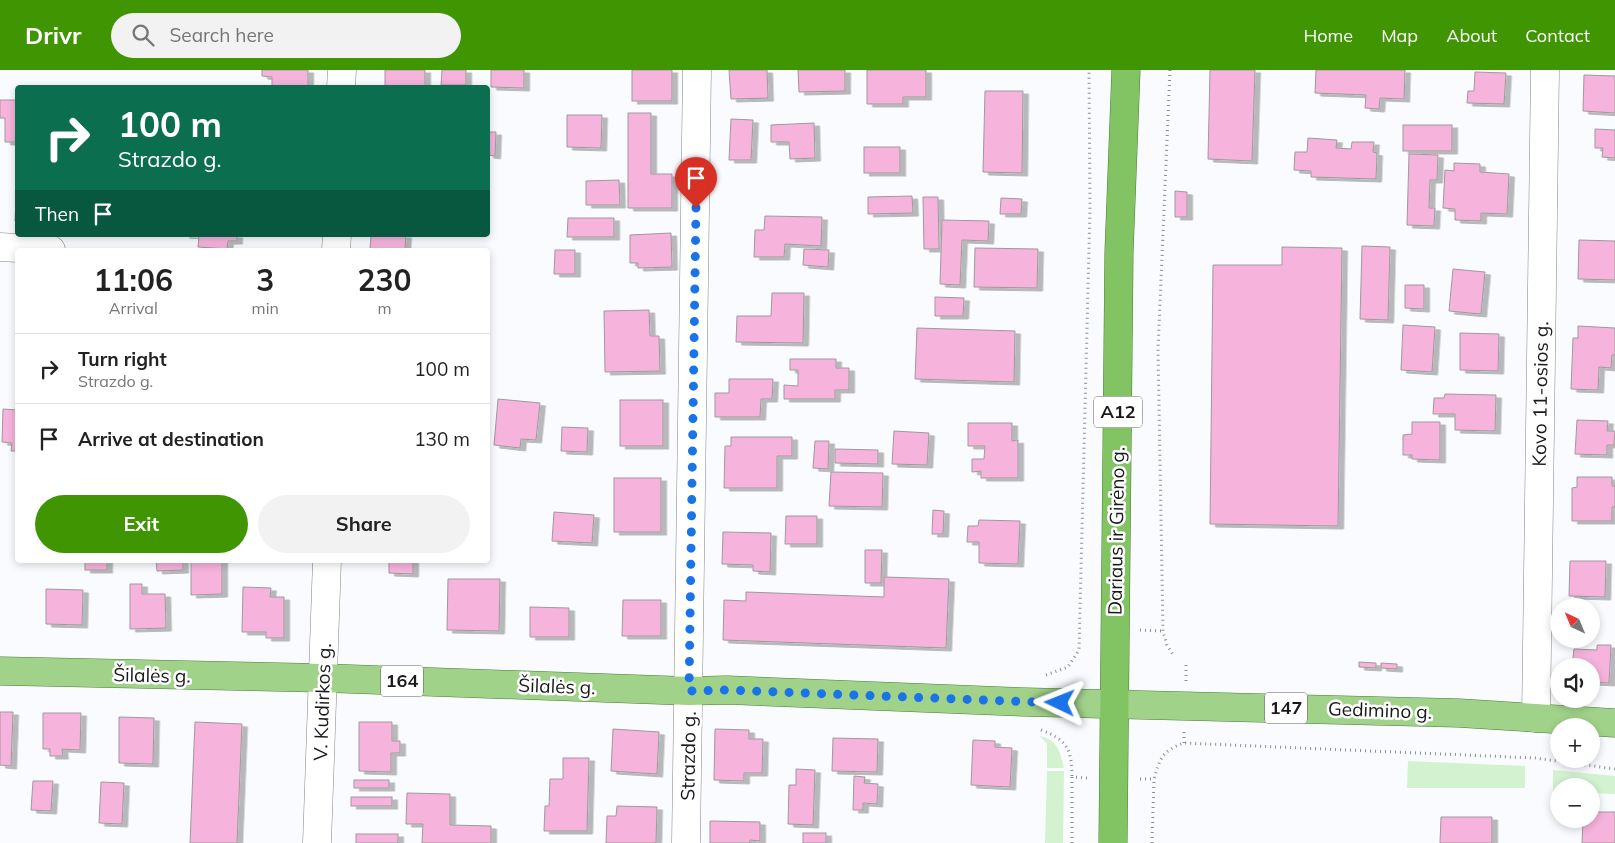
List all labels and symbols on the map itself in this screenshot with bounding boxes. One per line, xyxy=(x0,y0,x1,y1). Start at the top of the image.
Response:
pin xyxy=(675,157,717,208)
street label: Kovo 11-osios g. xyxy=(1527,321,1553,467)
road number: A12 xyxy=(1094,397,1142,428)
street label: Dariaus ir Girėno g. xyxy=(1103,447,1129,615)
north arrow xyxy=(1550,598,1600,648)
street label: V. Kudirkos g. xyxy=(308,643,336,761)
street label: Šilalės g. xyxy=(113,662,191,688)
road number: 164 xyxy=(381,666,423,696)
street label: Šilalės g. xyxy=(518,673,596,699)
position arrow xyxy=(1033,676,1085,728)
road number: 147 xyxy=(1265,692,1307,724)
street label: Gedimino g. xyxy=(1328,696,1432,724)
street label: Strazdo g. xyxy=(675,711,701,801)

